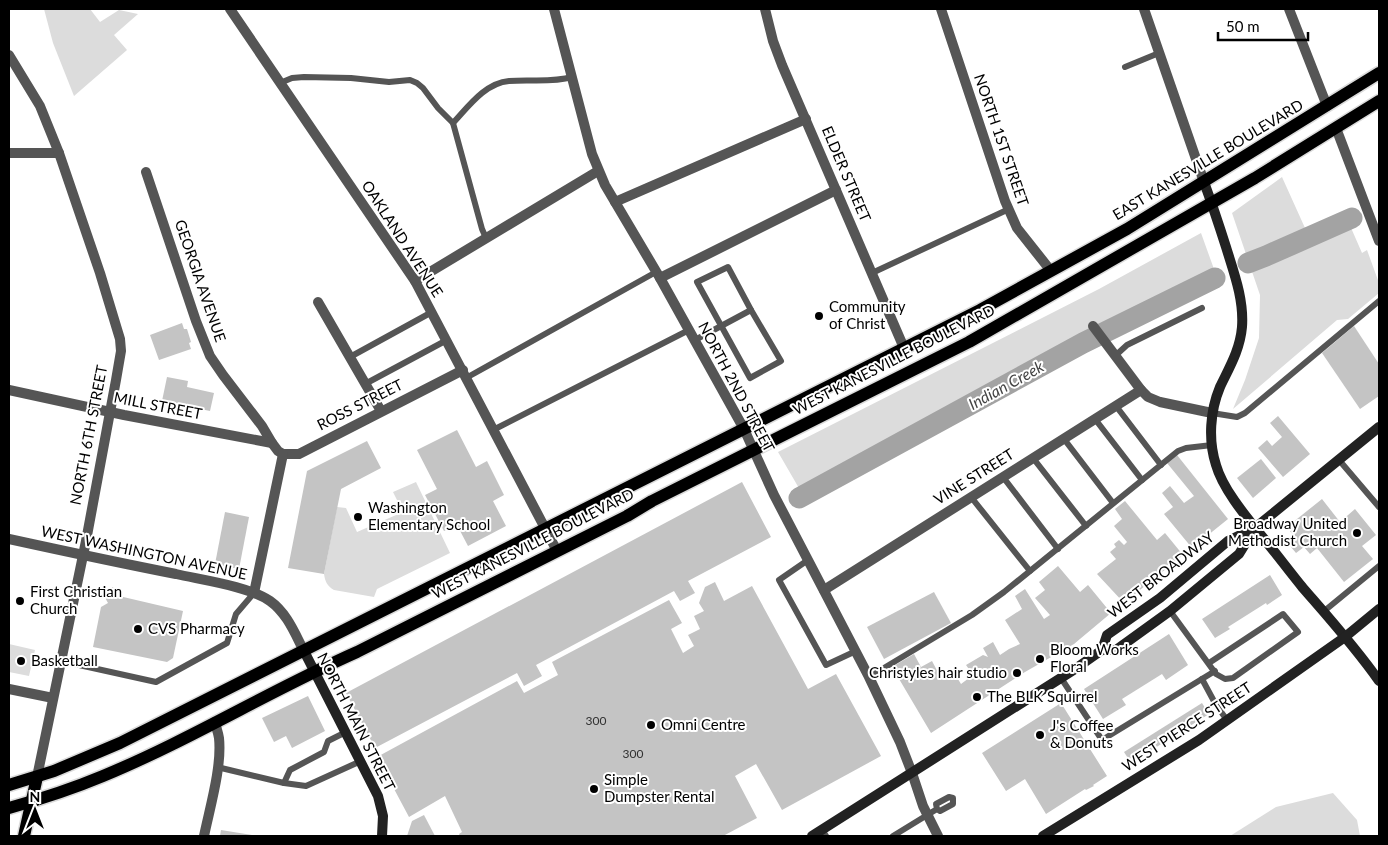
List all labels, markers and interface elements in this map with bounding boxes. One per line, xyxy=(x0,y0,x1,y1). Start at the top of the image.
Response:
scale bar xyxy=(1218,10,1308,42)
text: 50 m xyxy=(1226,17,1260,35)
street label: NORTH 1ST STREET xyxy=(971,71,1033,208)
street label: EAST KANESVILLE BOULEVARD xyxy=(1109,95,1306,223)
street label: ELDER STREET xyxy=(819,123,875,224)
street label: OAKLAND AVENUE xyxy=(358,177,447,300)
street label: GEORGIA AVENUE xyxy=(172,217,230,344)
place label: Community of Christ xyxy=(829,297,906,332)
street label: WEST KANESVILLE BOULEVARD xyxy=(789,300,998,418)
marker: Community of Christ xyxy=(813,310,825,322)
street label: NORTH 2ND STREET xyxy=(695,318,779,455)
water label: Indian Creek xyxy=(965,356,1047,413)
street label: NORTH 6TH STREET xyxy=(66,363,110,506)
street label: ROSS STREET xyxy=(314,375,406,433)
street label: MILL STREET xyxy=(113,388,204,422)
street label: VINE STREET xyxy=(930,444,1017,508)
street label: WEST KANESVILLE BOULEVARD xyxy=(428,484,637,602)
place label: Washington Elementary School xyxy=(368,498,490,533)
marker: Washington Elementary School xyxy=(352,511,364,523)
place label: Broadway United Methodist Church xyxy=(1228,514,1347,549)
street label: WEST WASHINGTON AVENUE xyxy=(40,521,249,583)
street label: WEST BROADWAY xyxy=(1104,527,1218,621)
marker: Broadway United Methodist Church xyxy=(1351,527,1363,539)
place label: First Christian Church xyxy=(30,582,122,617)
marker: First Christian Church xyxy=(14,595,26,607)
place label: CVS Pharmacy xyxy=(148,619,245,637)
marker: CVS Pharmacy xyxy=(132,623,144,635)
place label: Bloom Works Floral xyxy=(1050,640,1139,675)
street label: NORTH MAIN STREET xyxy=(314,649,400,794)
place label: Basketball xyxy=(31,651,98,669)
marker: Bloom Works Floral xyxy=(1034,653,1046,665)
marker: Basketball xyxy=(15,655,27,667)
place label: Christyles hair studio xyxy=(869,663,1007,681)
marker: Christyles hair studio xyxy=(1011,667,1023,679)
street label: WEST PIERCE STREET xyxy=(1118,677,1255,775)
place label: The BLK Squirrel xyxy=(987,687,1098,705)
marker: The BLK Squirrel xyxy=(971,691,983,703)
house number: 300 xyxy=(586,713,606,728)
place label: Omni Centre xyxy=(661,715,746,733)
place label: J's Coffee & Donuts xyxy=(1050,716,1113,751)
marker: Omni Centre xyxy=(645,719,657,731)
marker: J's Coffee & Donuts xyxy=(1034,729,1046,741)
house number: 300 xyxy=(623,746,643,761)
place label: Simple Dumpster Rental xyxy=(604,770,715,805)
marker: Simple Dumpster Rental xyxy=(588,783,600,795)
north arrow xyxy=(10,785,60,835)
text: N xyxy=(30,788,40,805)

